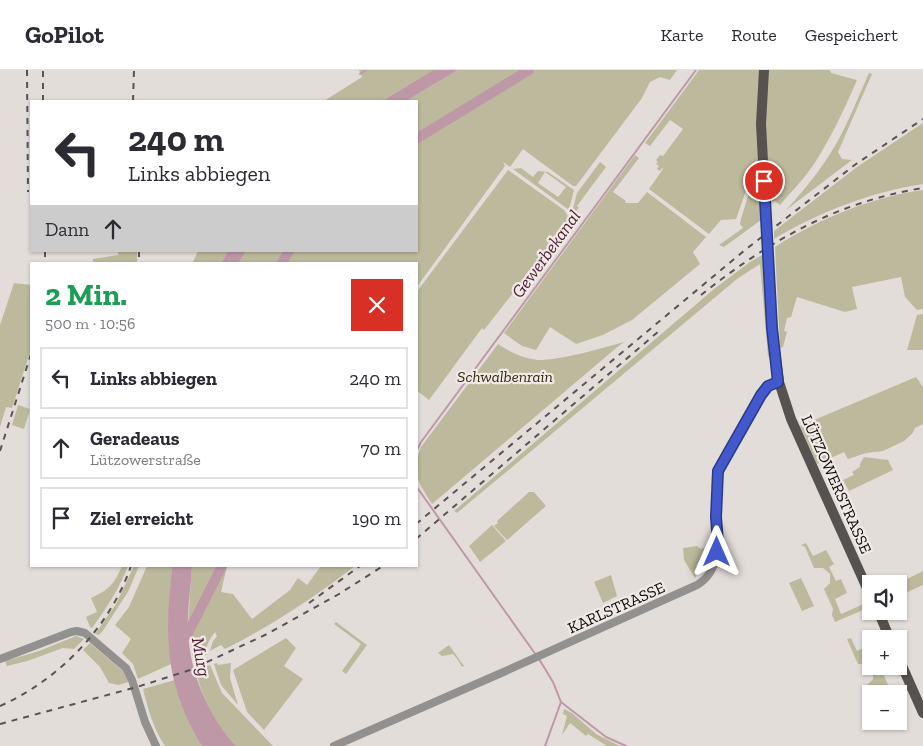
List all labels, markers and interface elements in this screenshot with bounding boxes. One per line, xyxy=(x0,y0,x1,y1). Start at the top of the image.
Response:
text: GoPilot xyxy=(25,20,104,49)
text: Karte xyxy=(660,24,703,46)
text: Route xyxy=(731,24,777,46)
text: Gespeichert xyxy=(805,24,898,46)
text: 240 m xyxy=(128,118,224,160)
icon: left xyxy=(45,120,110,185)
text: Links abbiegen xyxy=(128,160,270,187)
pin xyxy=(743,160,785,202)
icon: arrive xyxy=(750,167,778,195)
water label: Gewerbekanal xyxy=(507,206,585,302)
icon: ahead xyxy=(99,215,127,243)
text: Dann xyxy=(45,218,89,241)
text: 2 Min. xyxy=(45,277,127,313)
button: close xyxy=(351,279,403,331)
text: 500 m · 10:56 xyxy=(45,314,135,333)
icon: left xyxy=(47,364,75,392)
text: Links abbiegen xyxy=(90,367,217,390)
text: 240 m xyxy=(349,367,401,390)
park label: Schwalbenrain xyxy=(457,367,553,386)
street label: LÜTZOWERSTRASSE xyxy=(797,412,876,556)
text: Geradeaus xyxy=(90,427,180,450)
icon: ahead xyxy=(47,434,75,462)
text: 70 m xyxy=(360,437,401,460)
text: Lützowerstraße xyxy=(90,450,201,469)
icon: arrive xyxy=(47,504,75,532)
text: Ziel erreicht xyxy=(90,507,193,530)
text: 190 m xyxy=(352,507,401,530)
position arrow xyxy=(690,525,742,577)
map controls xyxy=(862,575,907,730)
button: sound xyxy=(862,575,907,620)
street label: KARLSTRASSE xyxy=(565,578,668,637)
button: + xyxy=(862,630,907,675)
water label: Murg xyxy=(187,635,215,679)
button: − xyxy=(862,685,907,730)

